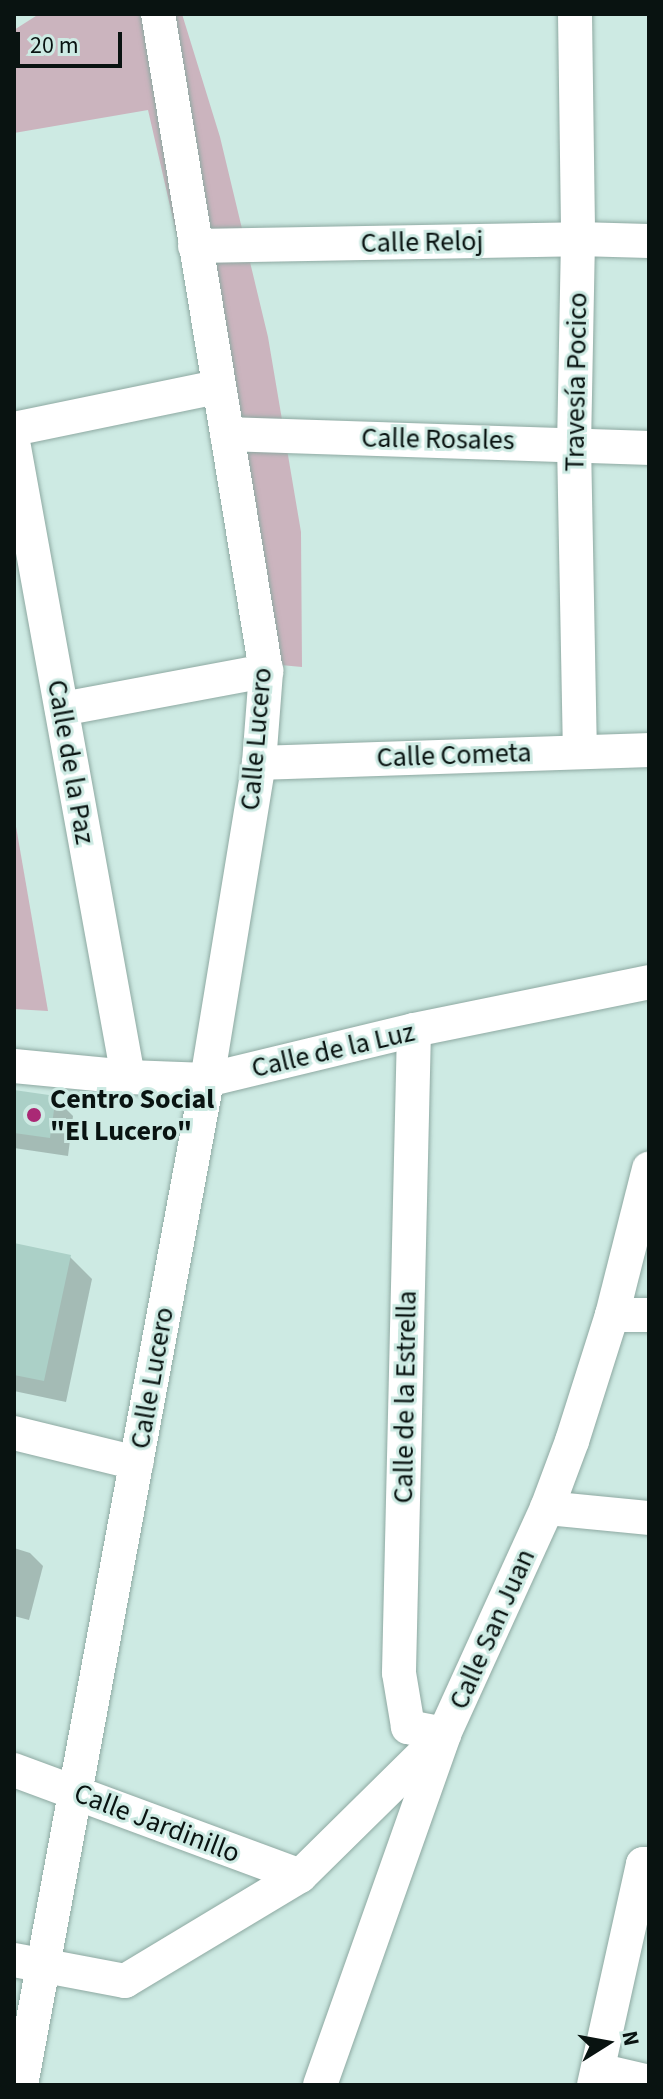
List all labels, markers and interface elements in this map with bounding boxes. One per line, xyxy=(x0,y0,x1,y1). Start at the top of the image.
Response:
scale bar xyxy=(20,16,126,66)
text: 20 m xyxy=(30,28,79,63)
street label: Calle Reloj xyxy=(360,224,484,260)
street label: Travesía Pocico xyxy=(558,292,594,472)
street label: Calle Rosales xyxy=(361,421,515,457)
street label: Calle Lucero xyxy=(233,666,279,812)
street label: Calle de la Paz xyxy=(40,677,102,847)
street label: Calle Cometa xyxy=(376,736,532,774)
street label: Calle de la Luz xyxy=(248,1015,418,1085)
place label: Centro Social "El Lucero" xyxy=(50,1082,214,1148)
marker: Centro Social "El Lucero" xyxy=(25,1106,43,1124)
street label: Calle de la Estrella xyxy=(386,1290,424,1504)
street label: Calle Lucero xyxy=(123,1305,181,1451)
street label: Calle San Juan xyxy=(442,1544,542,1714)
street label: Calle Jardinillo xyxy=(69,1776,245,1870)
north arrow xyxy=(567,2003,647,2083)
text: N xyxy=(613,2028,648,2049)

